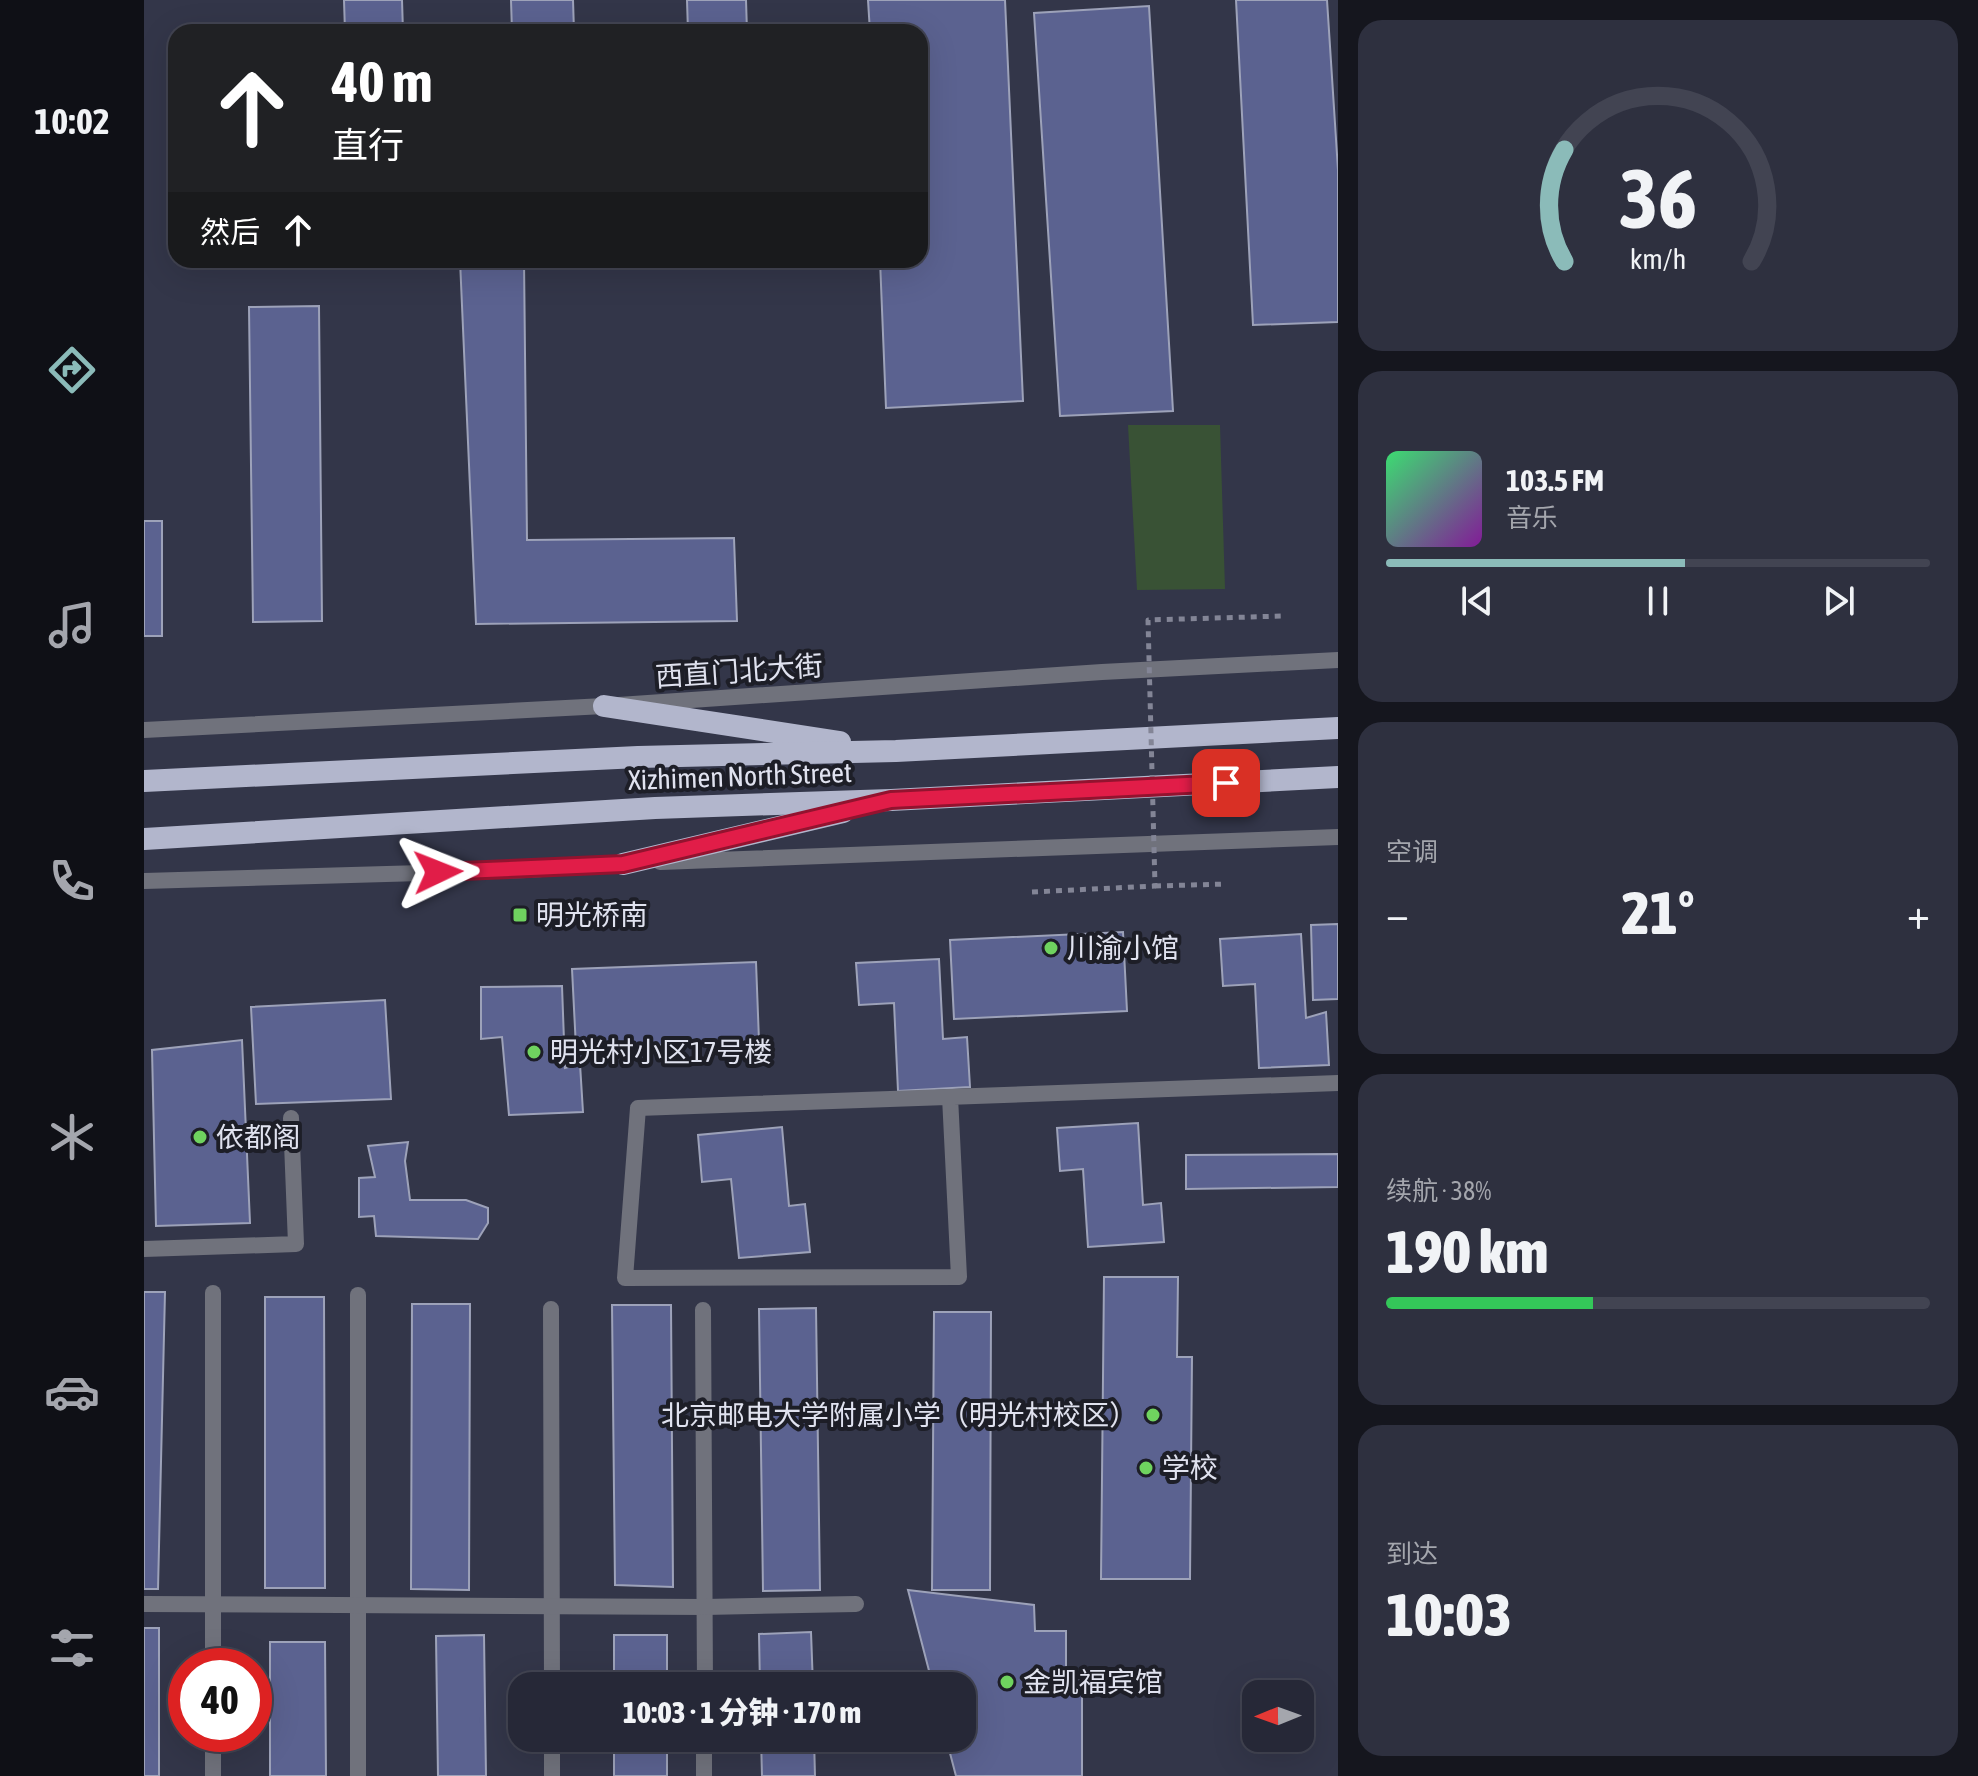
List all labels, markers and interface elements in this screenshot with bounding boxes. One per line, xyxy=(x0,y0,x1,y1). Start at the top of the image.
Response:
text: 40 m xyxy=(332,50,433,114)
icon: ahead xyxy=(200,56,304,160)
text: 10:02 xyxy=(34,100,110,142)
text: 直行 xyxy=(332,124,404,166)
text: 36 xyxy=(1619,149,1697,245)
icon: ahead xyxy=(276,208,320,252)
text: 然后 xyxy=(200,215,260,249)
text: km/h xyxy=(1630,242,1686,275)
icon: directions xyxy=(44,342,100,398)
text: 103.5 FM xyxy=(1506,463,1604,497)
text: 音乐 xyxy=(1506,503,1558,533)
icon: previous xyxy=(1455,579,1499,623)
icon: pause xyxy=(1636,579,1680,623)
icon: next xyxy=(1817,579,1861,623)
icon: music xyxy=(44,597,100,653)
street label: 西直门北大街 xyxy=(654,649,824,693)
pin xyxy=(1192,749,1260,817)
street label: Xizhimen North Street xyxy=(628,756,852,796)
icon: arrive xyxy=(1204,761,1248,805)
position arrow xyxy=(396,830,480,914)
text: 空调 xyxy=(1386,837,1438,867)
icon: phone xyxy=(44,853,100,909)
text: 21° xyxy=(1622,878,1694,947)
text: − xyxy=(1386,888,1409,938)
text: + xyxy=(1907,888,1930,938)
place label: 明光桥南 xyxy=(536,899,648,931)
marker: 明光桥南 xyxy=(511,906,529,924)
place label: 川渝小馆 xyxy=(1067,932,1179,964)
marker: 川渝小馆 xyxy=(1042,939,1060,957)
place label: 明光村小区17号楼 xyxy=(550,1036,772,1068)
marker: 明光村小区17号楼 xyxy=(525,1043,543,1061)
icon: climate xyxy=(44,1109,100,1165)
place label: 依都阁 xyxy=(216,1121,300,1153)
marker: 依都阁 xyxy=(191,1128,209,1146)
text: 续航 · 38% xyxy=(1386,1176,1491,1206)
text: 190 km xyxy=(1386,1217,1548,1286)
icon: car xyxy=(44,1364,100,1420)
place label: 北京邮电大学附属小学（明光村校区） xyxy=(661,1399,1137,1431)
marker: 北京邮电大学附属小学（明光村校区） xyxy=(1144,1406,1162,1424)
place label: 学校 xyxy=(1162,1452,1218,1484)
marker: 学校 xyxy=(1137,1459,1155,1477)
text: 到达 xyxy=(1386,1539,1438,1569)
text: 10:03 xyxy=(1386,1580,1512,1649)
icon: filters xyxy=(44,1620,100,1676)
speed limit sign: 40 xyxy=(168,1648,272,1752)
place label: 金凯福宾馆 xyxy=(1023,1666,1163,1698)
marker: 金凯福宾馆 xyxy=(998,1673,1016,1691)
north arrow xyxy=(1242,1680,1314,1752)
map controls xyxy=(1242,1680,1314,1752)
text: 10:03 · 1 分钟 · 170 m xyxy=(623,1695,861,1729)

